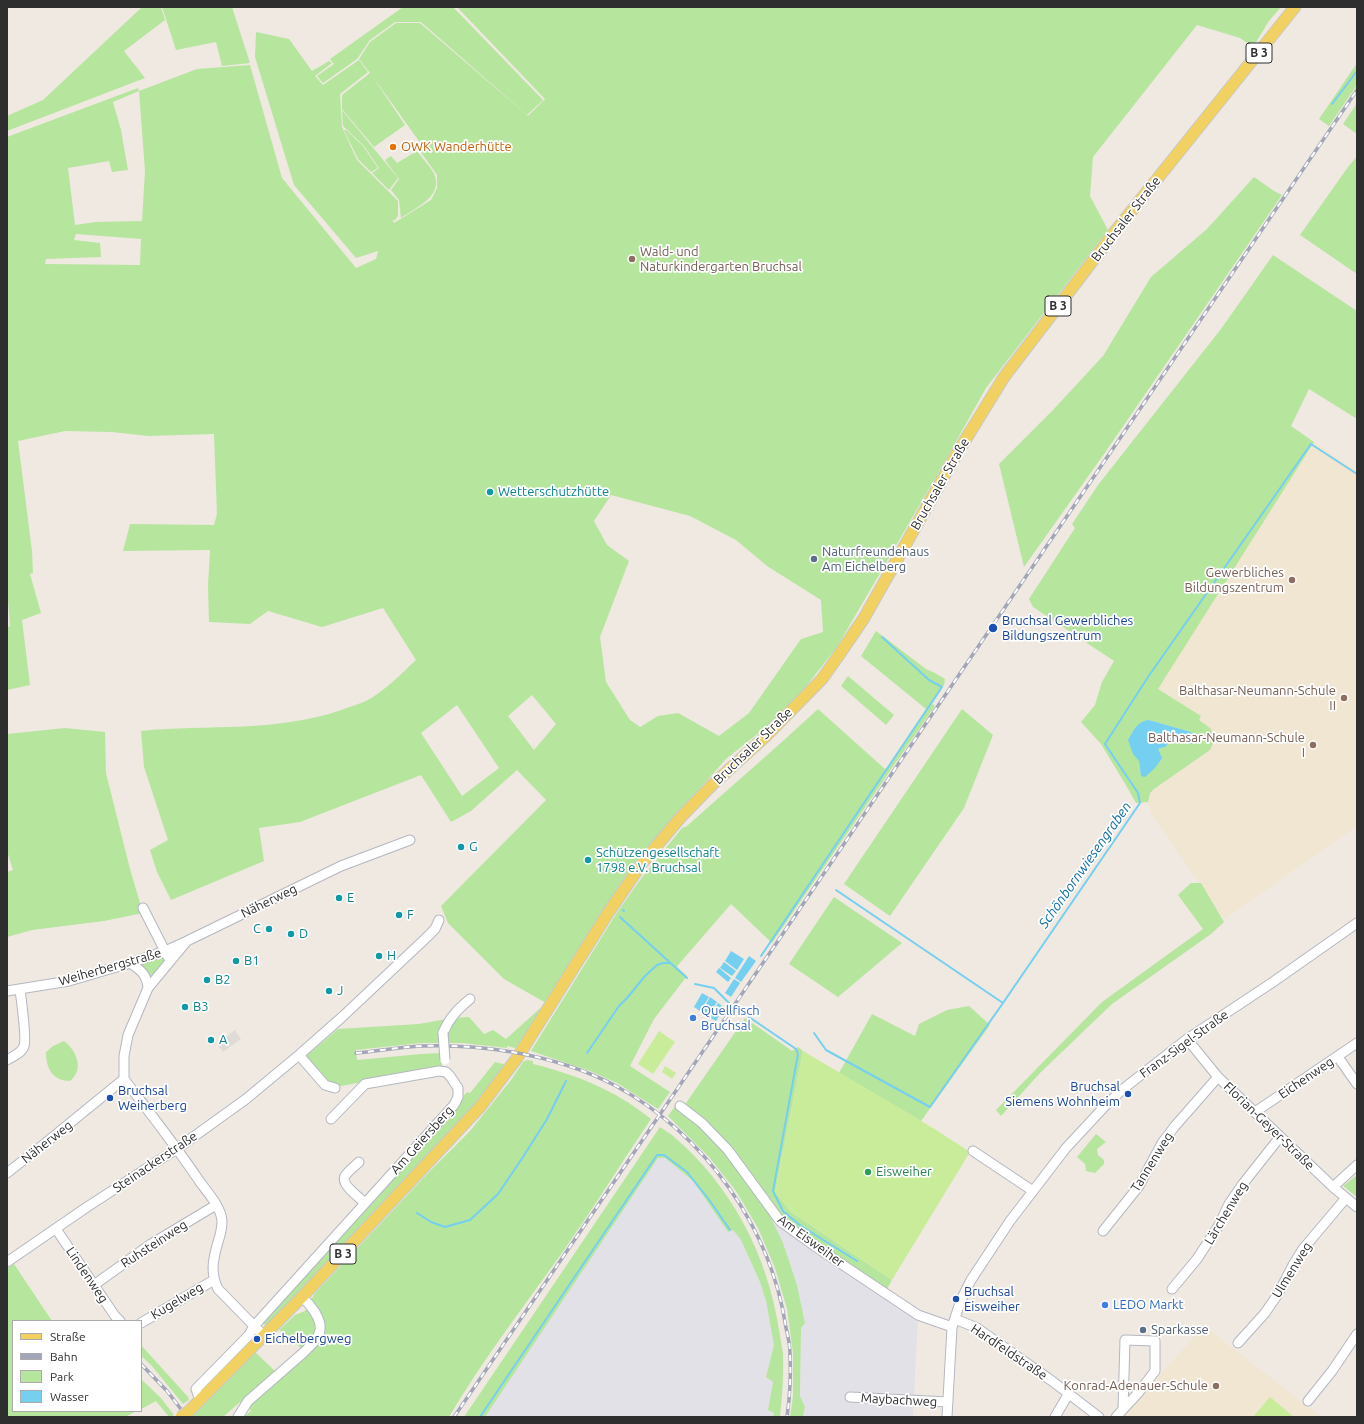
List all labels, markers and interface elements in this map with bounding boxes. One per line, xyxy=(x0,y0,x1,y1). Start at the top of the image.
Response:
road number: B 3 xyxy=(1246,43,1272,63)
place label: OWK Wanderhütte xyxy=(401,139,512,155)
marker: OWK Wanderhütte xyxy=(388,142,398,152)
street label: Bruchsaler Straße xyxy=(1088,173,1164,265)
place label: Wald- und Naturkindergarten Bruchsal xyxy=(640,244,802,275)
marker: Wald- und Naturkindergarten Bruchsal xyxy=(627,254,637,264)
road number: B 3 xyxy=(1045,296,1071,316)
street label: Bruchsaler Straße xyxy=(907,435,973,533)
place label: Wetterschutzhütte xyxy=(498,484,609,500)
marker: Wetterschutzhütte xyxy=(485,487,495,497)
place label: Naturfreundehaus Am Eichelberg xyxy=(822,544,929,575)
marker: Naturfreundehaus Am Eichelberg xyxy=(809,554,819,564)
place label: Gewerbliches Bildungszentrum xyxy=(1184,565,1284,596)
marker: Gewerbliches Bildungszentrum xyxy=(1287,575,1297,585)
place label: Bruchsal Gewerbliches Bildungszentrum xyxy=(1002,613,1133,644)
marker: Bruchsal Gewerbliches Bildungszentrum xyxy=(987,622,999,634)
place label: Balthasar-Neumann-Schule II xyxy=(1179,683,1336,714)
marker: Balthasar-Neumann-Schule II xyxy=(1339,693,1349,703)
street label: Bruchsaler Straße xyxy=(710,704,796,788)
place label: Balthasar-Neumann-Schule I xyxy=(1148,730,1305,761)
marker: Balthasar-Neumann-Schule I xyxy=(1308,740,1318,750)
water label: Schönbornwiesengraben xyxy=(1035,799,1135,931)
place label: G xyxy=(469,839,478,855)
marker: G xyxy=(456,842,466,852)
place label: Schützengesellschaft 1798 e.V. Bruchsal xyxy=(596,845,719,876)
marker: Schützengesellschaft 1798 e.V. Bruchsal xyxy=(583,855,593,865)
street label: Näherweg xyxy=(238,881,300,921)
place label: E xyxy=(347,890,354,906)
marker: E xyxy=(334,893,344,903)
place label: F xyxy=(407,907,414,923)
marker: F xyxy=(394,910,404,920)
place label: C xyxy=(253,921,261,937)
marker: C xyxy=(264,924,274,934)
place label: D xyxy=(299,926,308,942)
marker: D xyxy=(286,929,296,939)
street label: Weiherbergstraße xyxy=(57,945,163,989)
place label: H xyxy=(387,948,396,964)
marker: H xyxy=(374,951,384,961)
place label: B1 xyxy=(244,953,260,969)
marker: B1 xyxy=(231,956,241,966)
place label: B2 xyxy=(215,972,231,988)
marker: B2 xyxy=(202,975,212,985)
place label: J xyxy=(337,983,343,999)
marker: J xyxy=(324,986,334,996)
place label: B3 xyxy=(193,999,209,1015)
marker: B3 xyxy=(180,1002,190,1012)
place label: Quellfisch Bruchsal xyxy=(701,1003,760,1034)
street label: Franz-Sigel-Straße xyxy=(1137,1007,1231,1081)
marker: Quellfisch Bruchsal xyxy=(688,1013,698,1023)
place label: A xyxy=(219,1032,227,1048)
marker: A xyxy=(206,1035,216,1045)
street label: Eichenweg xyxy=(1275,1054,1337,1102)
place label: Bruchsal Siemens Wohnheim xyxy=(1005,1079,1120,1110)
street label: Florian-Geyer-Straße xyxy=(1220,1079,1318,1173)
place label: Bruchsal Weiherberg xyxy=(118,1083,187,1114)
marker: Bruchsal Siemens Wohnheim xyxy=(1123,1089,1133,1099)
marker: Bruchsal Weiherberg xyxy=(105,1093,115,1103)
street label: Am Geiersberg xyxy=(387,1103,457,1177)
street label: Näherweg xyxy=(18,1117,76,1167)
street label: Steinackerstraße xyxy=(110,1128,200,1196)
street label: Tannenweg xyxy=(1127,1129,1177,1195)
place label: Eisweiher xyxy=(876,1164,932,1180)
marker: Eisweiher xyxy=(863,1167,873,1177)
street label: Lärchenweg xyxy=(1201,1179,1251,1247)
street label: Am Eisweiher xyxy=(775,1212,847,1270)
street label: Ruhsteinweg xyxy=(118,1217,190,1271)
street label: Ulmenweg xyxy=(1269,1239,1315,1301)
street label: Lindenweg xyxy=(63,1244,111,1306)
road number: B 3 xyxy=(330,1244,356,1264)
street label: Kugelweg xyxy=(148,1279,206,1323)
place label: Bruchsal Eisweiher xyxy=(964,1284,1020,1315)
marker: Bruchsal Eisweiher xyxy=(951,1294,961,1304)
place label: LEDO Markt xyxy=(1113,1297,1184,1313)
marker: LEDO Markt xyxy=(1100,1300,1110,1310)
legend xyxy=(12,1320,142,1412)
street label: Hardfeldstraße xyxy=(968,1321,1050,1383)
place label: Sparkasse xyxy=(1151,1322,1209,1338)
marker: Sparkasse xyxy=(1138,1325,1148,1335)
text: Straße xyxy=(50,1330,86,1343)
place label: Eichelbergweg xyxy=(265,1331,351,1347)
marker: Eichelbergweg xyxy=(252,1334,262,1344)
text: Bahn xyxy=(50,1350,78,1363)
text: Park xyxy=(50,1370,74,1383)
place label: Konrad-Adenauer-Schule xyxy=(1064,1378,1208,1394)
marker: Konrad-Adenauer-Schule xyxy=(1211,1381,1221,1391)
text: Wasser xyxy=(50,1390,89,1403)
street label: Maybachweg xyxy=(860,1390,938,1410)

